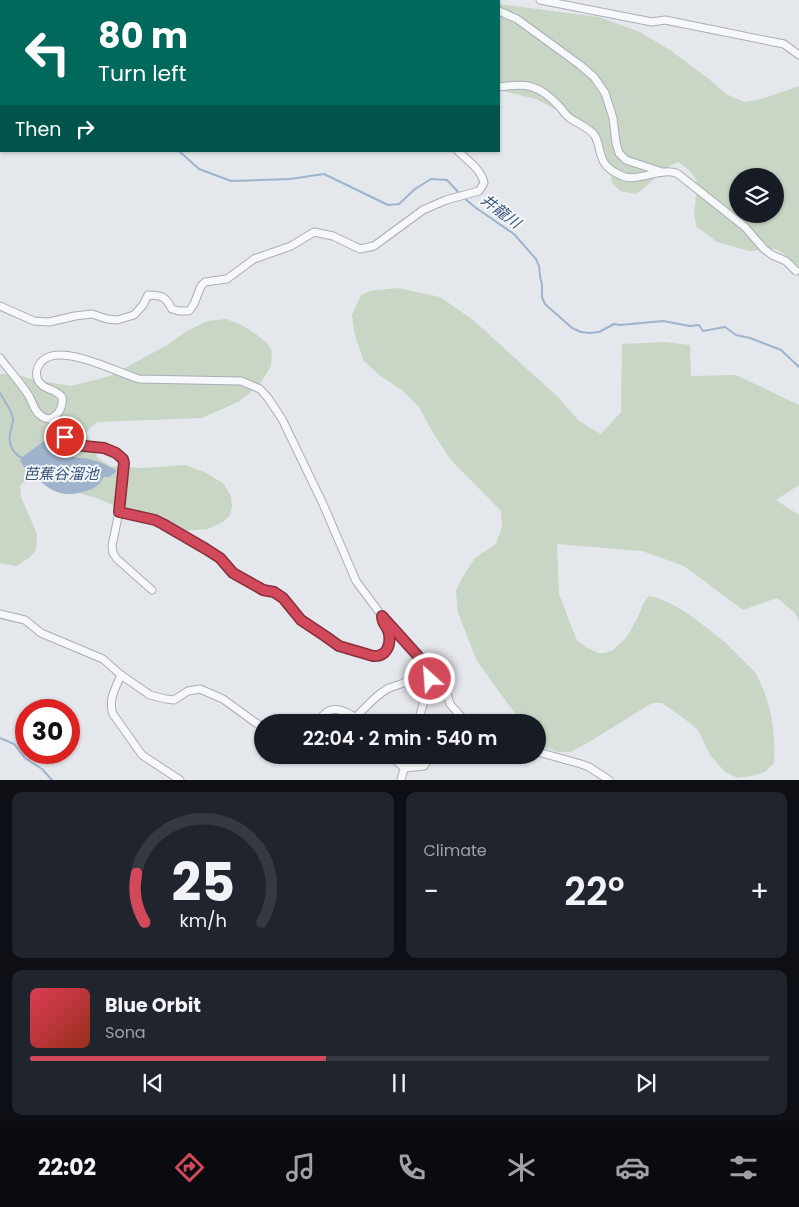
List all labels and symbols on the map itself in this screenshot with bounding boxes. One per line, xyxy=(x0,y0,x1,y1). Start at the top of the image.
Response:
water label: 井龍川 xyxy=(477,189,527,234)
pin xyxy=(44,416,86,458)
water label: 芭蕉谷溜池 xyxy=(23,463,100,484)
position arrow xyxy=(403,652,455,704)
speed limit sign: 30 xyxy=(15,699,80,764)

